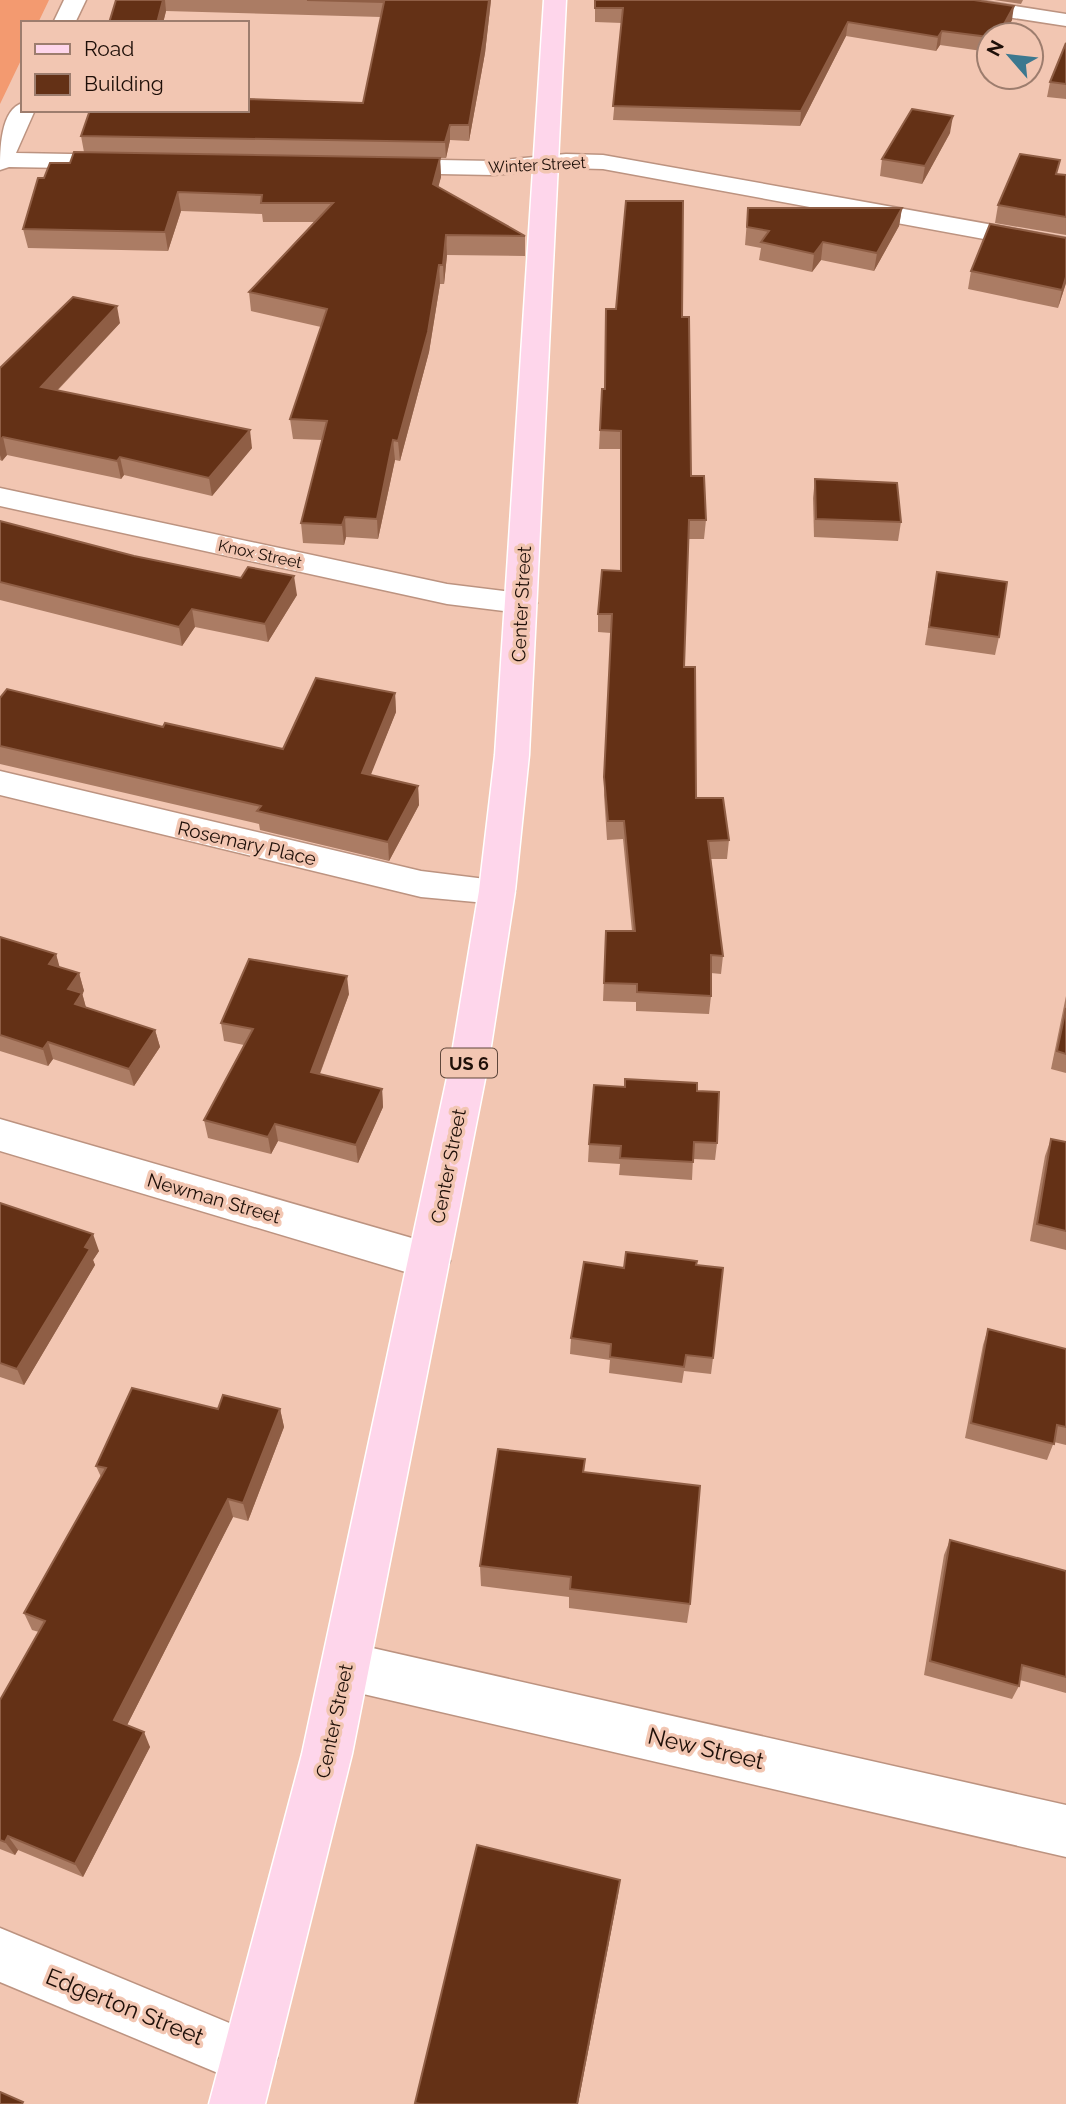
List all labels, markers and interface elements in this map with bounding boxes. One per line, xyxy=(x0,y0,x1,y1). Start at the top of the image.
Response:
legend xyxy=(21,21,248,112)
north arrow xyxy=(975,21,1045,91)
text: Road xyxy=(84,36,134,61)
text: N xyxy=(982,36,1008,60)
text: Building xyxy=(84,71,164,96)
street label: Winter Street xyxy=(488,153,587,177)
street label: Knox Street xyxy=(216,536,304,572)
street label: Center Street xyxy=(507,545,535,663)
street label: Rosemary Place xyxy=(175,816,319,870)
road number: US 6 xyxy=(441,1048,497,1078)
street label: Center Street xyxy=(426,1106,470,1225)
street label: Newman Street xyxy=(145,1169,284,1228)
street label: Center Street xyxy=(311,1661,357,1780)
street label: New Street xyxy=(645,1722,767,1775)
street label: Edgerton Street xyxy=(42,1962,208,2050)

